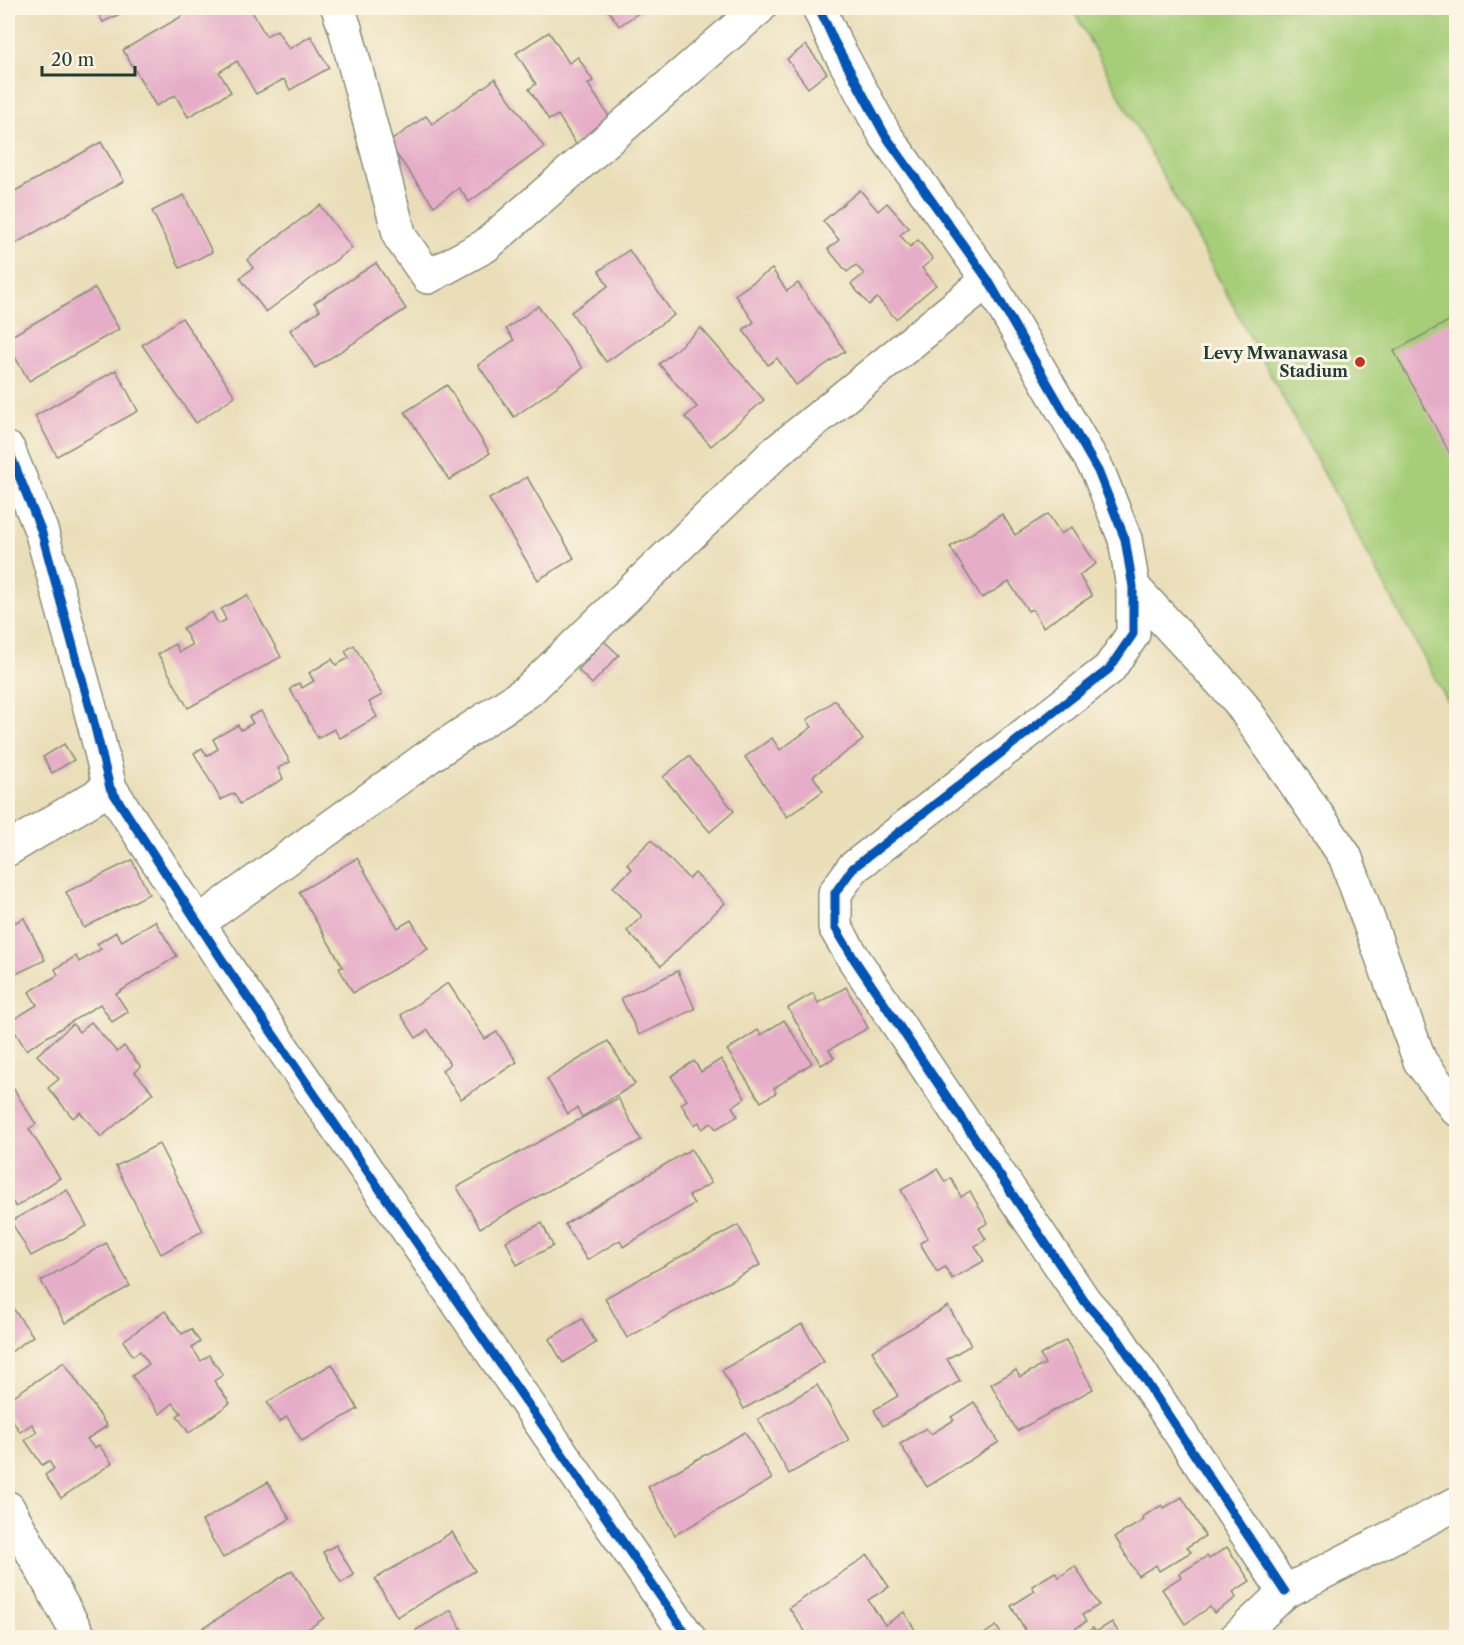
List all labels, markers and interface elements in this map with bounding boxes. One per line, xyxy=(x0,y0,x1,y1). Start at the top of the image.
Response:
scale bar xyxy=(42,39,135,77)
text: 20 m xyxy=(51,49,95,71)
place label: Levy Mwanawasa Stadium xyxy=(1203,343,1349,381)
marker: Levy Mwanawasa Stadium xyxy=(1353,355,1367,369)

